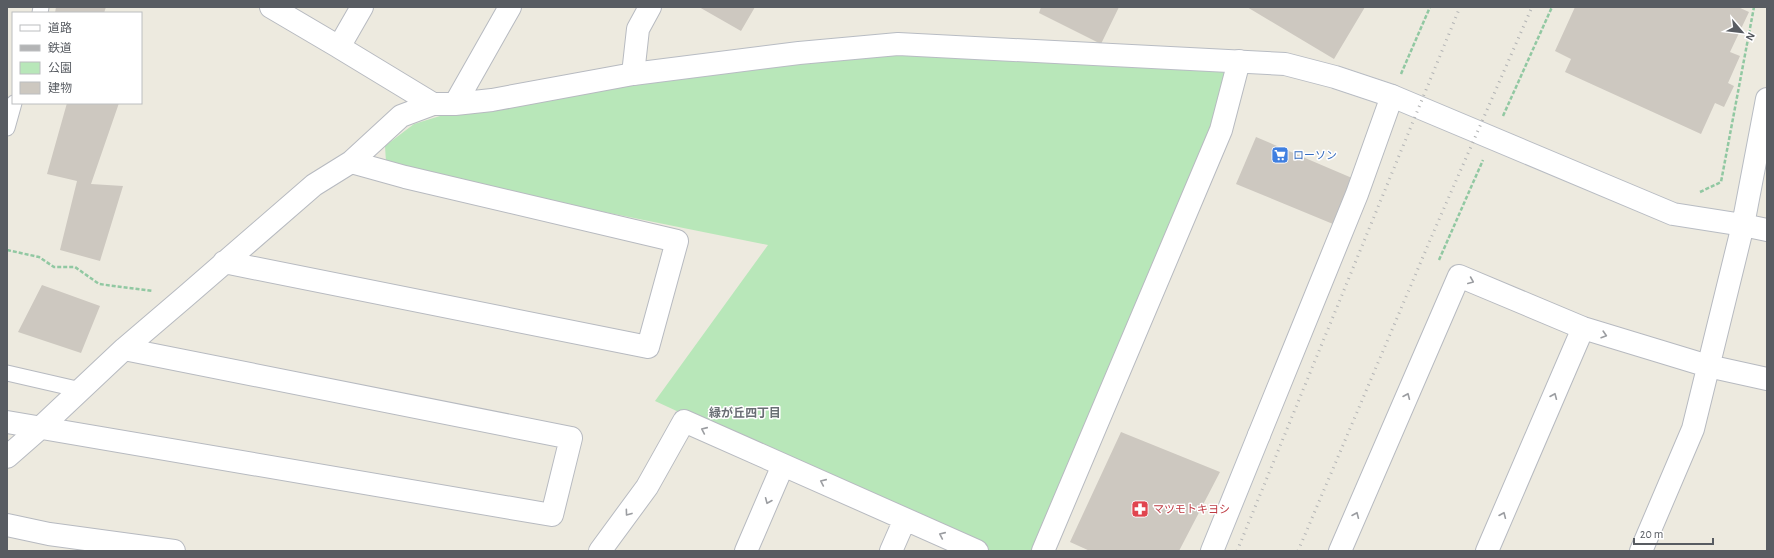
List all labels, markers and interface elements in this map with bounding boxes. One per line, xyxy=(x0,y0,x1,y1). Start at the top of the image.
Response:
legend xyxy=(12,12,142,104)
north arrow xyxy=(1722,12,1762,52)
text: 道路 xyxy=(48,21,72,34)
text: N xyxy=(1744,30,1757,42)
text: 鉄道 xyxy=(48,41,72,54)
text: 公園 xyxy=(48,62,72,74)
text: 建物 xyxy=(48,81,72,94)
supermarket icon: ローソン xyxy=(1270,145,1290,165)
place label: ローソン xyxy=(1293,150,1337,161)
one-way arrow xyxy=(1466,276,1474,284)
one-way arrow xyxy=(1601,330,1608,338)
one-way arrow xyxy=(1402,392,1410,400)
one-way arrow xyxy=(1549,392,1557,400)
district label: 緑が丘四丁目 xyxy=(709,406,781,419)
one-way arrow xyxy=(701,427,708,435)
one-way arrow xyxy=(820,479,827,487)
one-way arrow xyxy=(765,496,773,504)
pharmacy icon: マツモトキヨシ xyxy=(1130,499,1150,519)
place label: マツモトキヨシ xyxy=(1153,504,1230,515)
one-way arrow xyxy=(626,509,633,516)
one-way arrow xyxy=(1351,512,1359,519)
one-way arrow xyxy=(1498,512,1506,520)
scale bar xyxy=(1634,520,1713,546)
text: 20 m xyxy=(1640,528,1663,540)
one-way arrow xyxy=(938,532,946,540)

